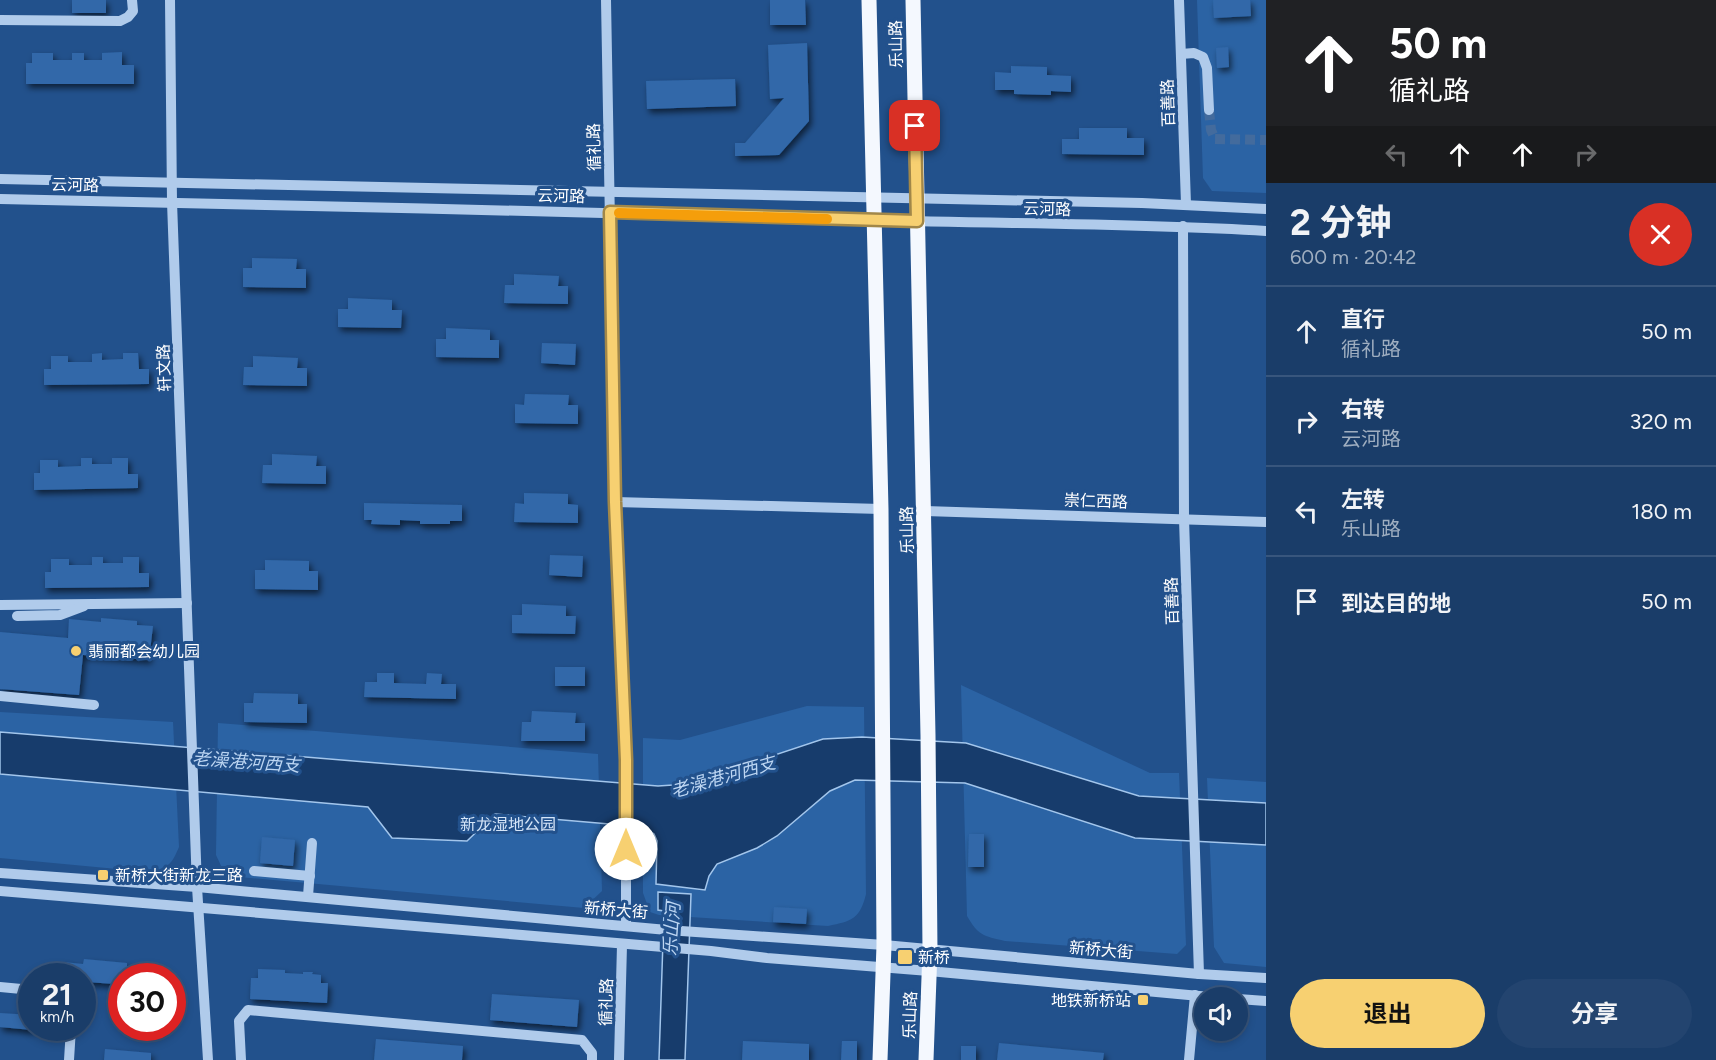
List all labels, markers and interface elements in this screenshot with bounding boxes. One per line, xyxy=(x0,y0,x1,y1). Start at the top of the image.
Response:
text: 50 m xyxy=(1389,18,1487,69)
street label: 乐山路 xyxy=(886,20,906,68)
icon: ahead xyxy=(1290,24,1368,102)
text: 循礼路 xyxy=(1389,74,1470,107)
street label: 百善路 xyxy=(1158,79,1178,127)
pin xyxy=(889,100,940,151)
icon: arrive xyxy=(898,109,931,142)
street label: 循礼路 xyxy=(584,123,604,171)
icon: left xyxy=(1380,138,1413,171)
icon: ahead xyxy=(1443,138,1476,171)
icon: ahead xyxy=(1506,138,1539,171)
icon: right xyxy=(1569,138,1602,171)
street label: 云河路 xyxy=(51,175,99,195)
street label: 云河路 xyxy=(537,186,585,206)
street label: 云河路 xyxy=(1023,199,1071,219)
text: 2 分钟 xyxy=(1290,201,1391,244)
button: close xyxy=(1629,203,1692,266)
text: 600 m · 20:42 xyxy=(1290,245,1417,269)
text: 直行 xyxy=(1341,306,1385,333)
icon: ahead xyxy=(1290,315,1323,348)
text: 50 m xyxy=(1641,318,1692,345)
text: 循礼路 xyxy=(1341,337,1401,361)
street label: 轩文路 xyxy=(154,344,174,392)
text: 右转 xyxy=(1341,396,1385,423)
icon: right xyxy=(1290,405,1323,438)
text: 320 m xyxy=(1629,408,1692,435)
text: 云河路 xyxy=(1341,427,1401,451)
text: 左转 xyxy=(1341,486,1385,513)
street label: 崇仁西路 xyxy=(1064,490,1128,512)
icon: left xyxy=(1290,495,1323,528)
text: 180 m xyxy=(1631,498,1692,525)
street label: 乐山路 xyxy=(897,506,917,554)
text: 乐山路 xyxy=(1341,517,1401,541)
street label: 百善路 xyxy=(1162,577,1182,625)
icon: arrive xyxy=(1290,585,1323,618)
text: 50 m xyxy=(1641,588,1692,615)
text: 到达目的地 xyxy=(1341,590,1451,617)
place label: 翡丽都会幼儿园 xyxy=(88,642,200,661)
marker: 翡丽都会幼儿园 xyxy=(69,644,83,658)
water label: 老澡港河西支 xyxy=(191,747,303,777)
water label: 老澡港河西支 xyxy=(668,751,780,802)
park label: 新龙湿地公园 xyxy=(460,815,556,834)
position arrow xyxy=(594,817,658,881)
place label: 新桥大街新龙三路 xyxy=(115,866,243,885)
marker: 新桥大街新龙三路 xyxy=(96,868,110,882)
street label: 新桥大街 xyxy=(583,898,649,922)
water label: 乐山河 xyxy=(659,898,685,957)
street label: 新桥大街 xyxy=(1068,938,1134,962)
marker: 新桥 xyxy=(896,948,914,966)
place label: 新桥 xyxy=(918,948,950,967)
speed limit sign: 30 xyxy=(108,963,186,1041)
text: 21 xyxy=(42,976,72,1013)
street label: 循礼路 xyxy=(596,978,616,1026)
button: 退出 xyxy=(1290,979,1485,1048)
button: 分享 xyxy=(1497,979,1692,1048)
map controls xyxy=(1194,987,1248,1041)
button: sound xyxy=(1194,987,1248,1041)
street label: 乐山路 xyxy=(900,991,920,1039)
place label: 地铁新桥站 xyxy=(1051,991,1131,1010)
marker: 地铁新桥站 xyxy=(1136,993,1150,1007)
text: km/h xyxy=(40,1008,74,1026)

